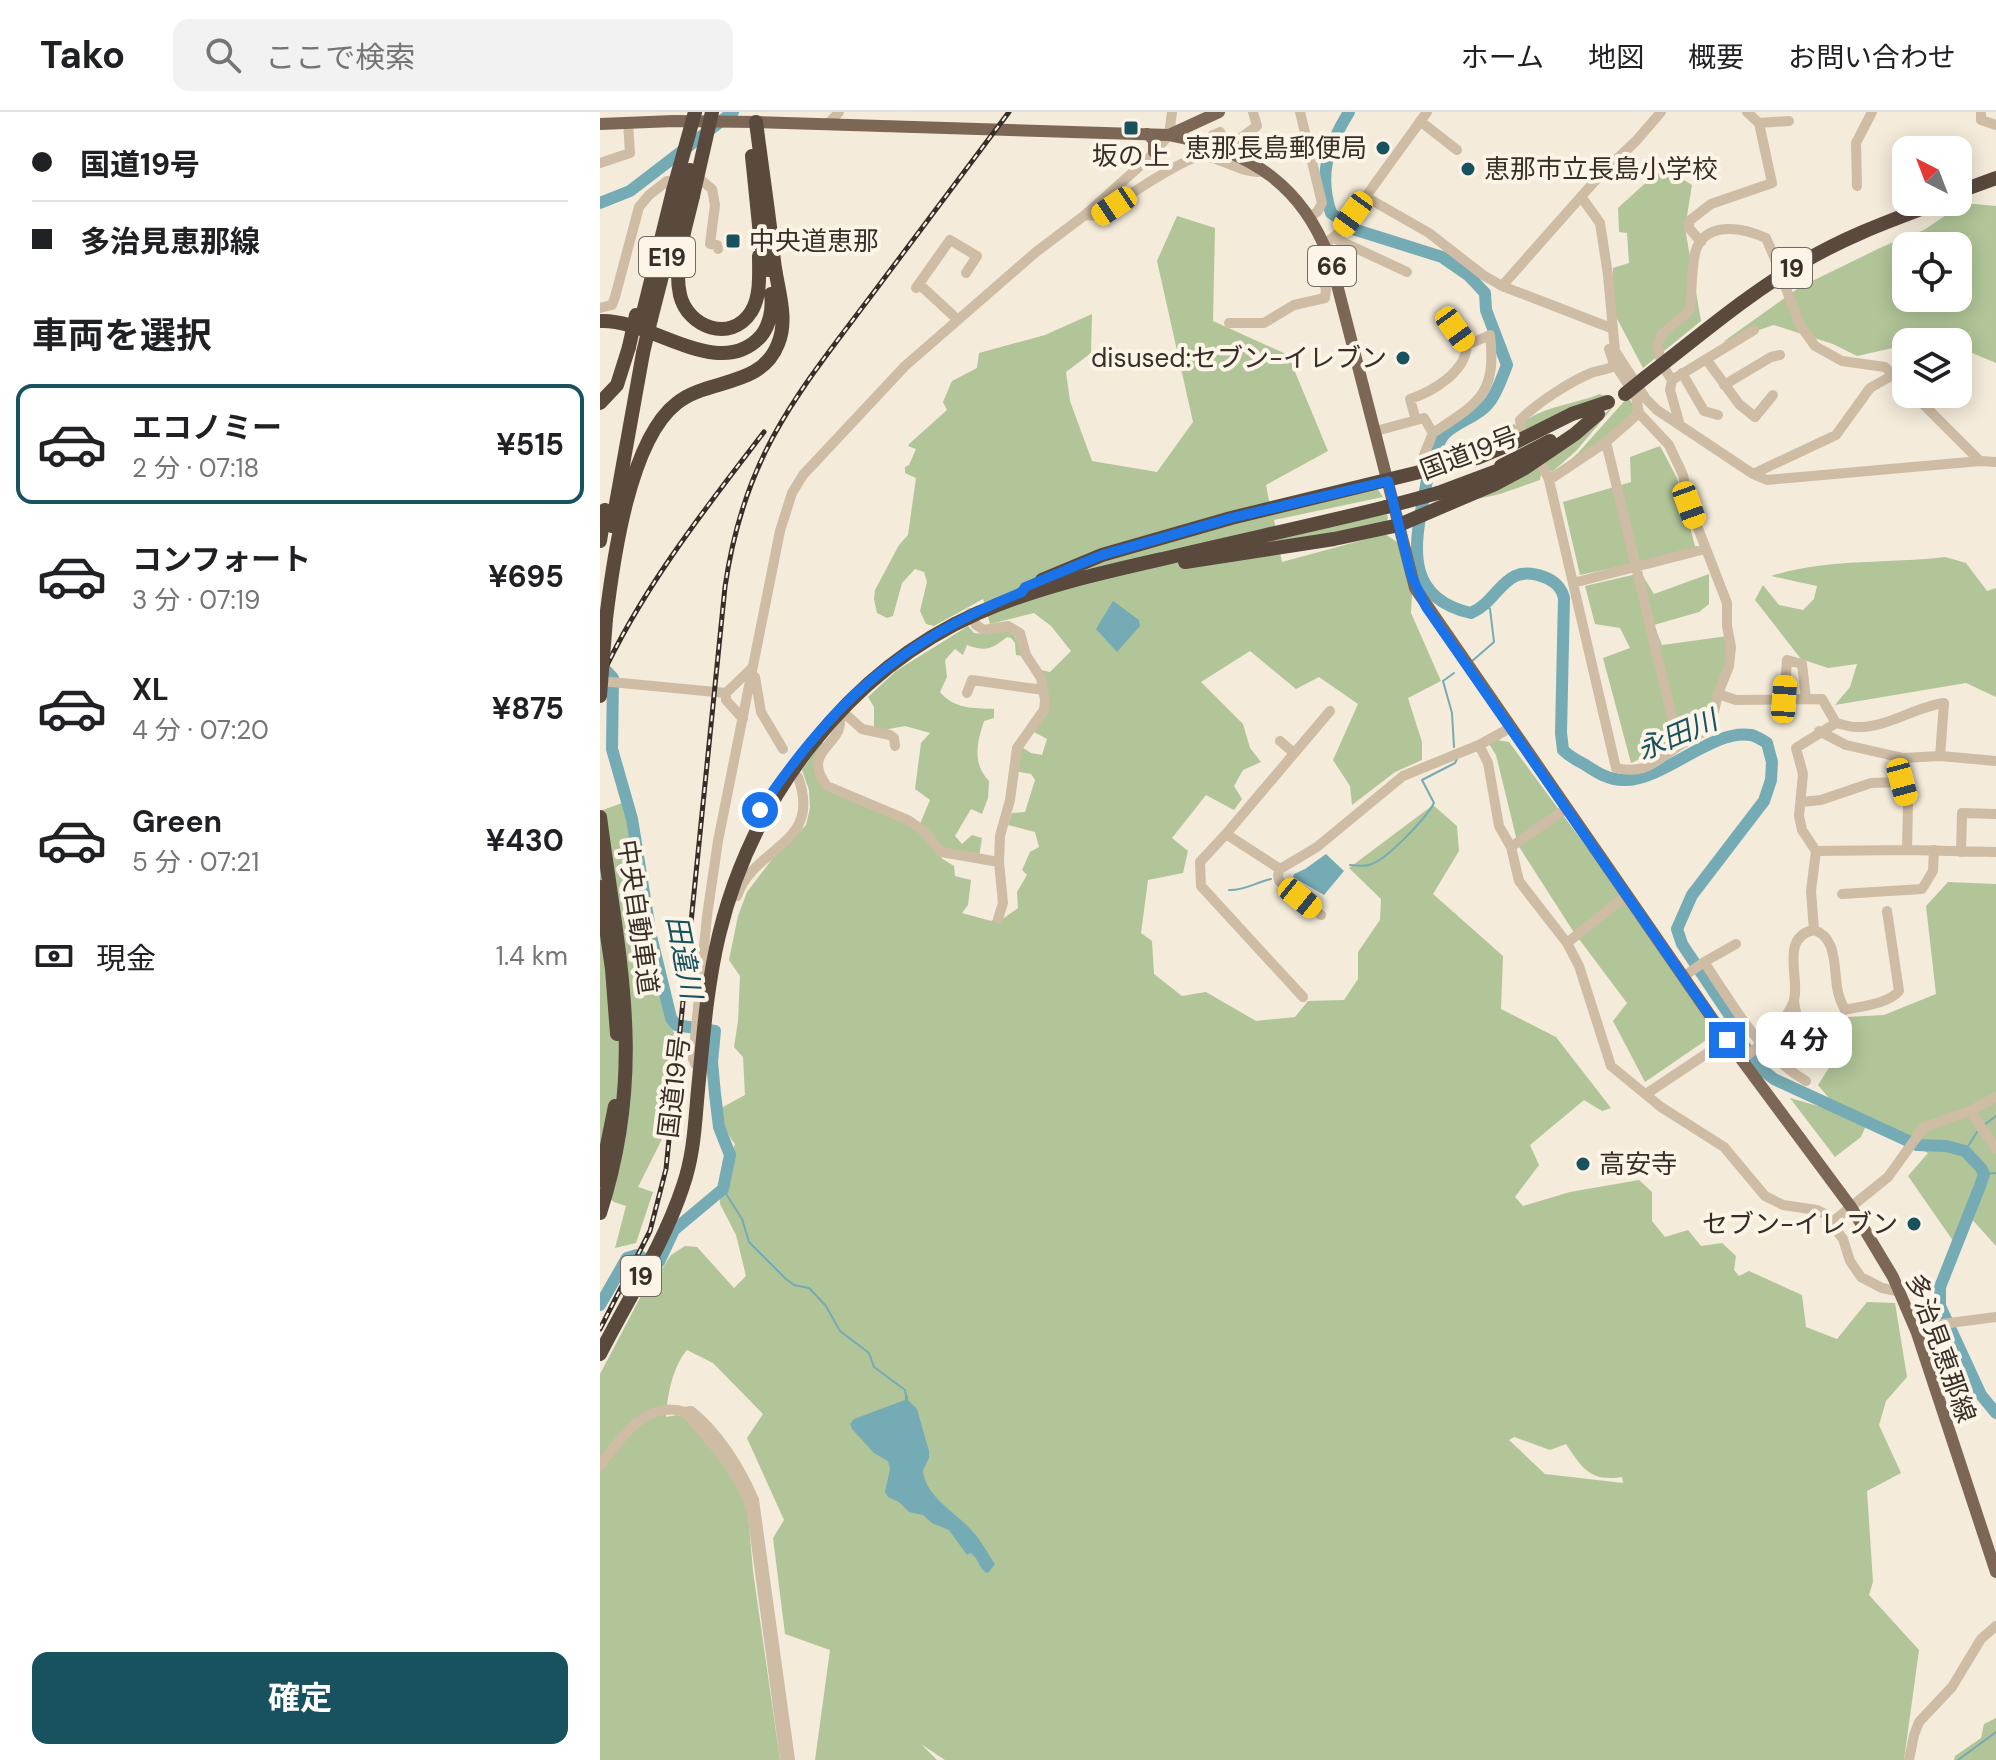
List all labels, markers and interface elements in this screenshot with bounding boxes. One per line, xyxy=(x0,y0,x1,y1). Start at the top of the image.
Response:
search box xyxy=(173,19,733,91)
text: Tako xyxy=(40,30,125,80)
icon: search xyxy=(201,33,245,77)
text: ここで検索 xyxy=(265,38,415,77)
text: ホーム xyxy=(1461,39,1544,76)
text: 地図 xyxy=(1588,39,1644,76)
text: 概要 xyxy=(1688,39,1744,76)
text: お問い合わせ xyxy=(1788,39,1956,76)
marker: 坂の上 xyxy=(1122,119,1140,137)
place label: 恵那長島郵便局 xyxy=(1185,131,1367,165)
north arrow xyxy=(1892,136,1972,216)
map controls xyxy=(1892,136,1972,408)
place label: 坂の上 xyxy=(1092,139,1170,173)
marker: 恵那長島郵便局 xyxy=(1374,139,1392,157)
text: 国道19号 xyxy=(80,145,200,184)
place label: 恵那市立長島小学校 xyxy=(1484,152,1718,186)
marker: 恵那市立長島小学校 xyxy=(1459,160,1477,178)
car xyxy=(1087,183,1141,229)
car xyxy=(1329,188,1377,240)
text: 多治見恵那線 xyxy=(80,222,260,261)
place label: 中央道恵那 xyxy=(749,224,879,258)
marker: 中央道恵那 xyxy=(724,232,742,250)
button: locate xyxy=(1892,232,1972,312)
road number: E19 xyxy=(639,237,695,277)
road number: 66 xyxy=(1308,246,1356,286)
road number: 19 xyxy=(1772,248,1812,288)
car xyxy=(1431,303,1479,355)
text: 車両を選択 xyxy=(32,312,212,359)
button: layers xyxy=(1892,328,1972,408)
place label: disused:セブン-イレブン xyxy=(1091,341,1387,375)
marker: disused:セブン-イレブン xyxy=(1394,349,1412,367)
icon: car xyxy=(36,408,108,480)
text: エコノミー xyxy=(132,408,282,447)
street label: 国道19号 xyxy=(1415,419,1523,487)
text: ¥515 xyxy=(496,425,564,464)
text: 2 分 · 07:18 xyxy=(132,451,259,485)
car xyxy=(1670,478,1708,532)
icon: car xyxy=(36,540,108,612)
text: コンフォート xyxy=(132,540,311,579)
text: ¥695 xyxy=(488,557,564,596)
text: 3 分 · 07:19 xyxy=(132,583,260,617)
text: XL xyxy=(132,670,169,709)
icon: car xyxy=(36,672,108,744)
car xyxy=(1770,674,1798,724)
text: ¥875 xyxy=(492,689,564,728)
water label: 永田川 xyxy=(1631,700,1726,768)
text: 4 分 · 07:20 xyxy=(132,713,269,747)
car xyxy=(1884,756,1920,808)
route start xyxy=(742,792,778,828)
text: Green xyxy=(132,802,222,841)
icon: car xyxy=(36,804,108,876)
text: ¥430 xyxy=(486,821,564,860)
street label: 中央自動車道 xyxy=(610,837,666,997)
text: 5 分 · 07:21 xyxy=(132,845,259,879)
car xyxy=(1274,874,1326,922)
water label: 田違川 xyxy=(658,912,711,1005)
icon: cash xyxy=(32,934,76,978)
text: 現金 xyxy=(96,939,156,978)
text: 1.4 km xyxy=(496,939,568,973)
callout: 4 分 xyxy=(1755,1012,1851,1068)
route end xyxy=(1709,1022,1745,1058)
text: 4 分 xyxy=(1779,1023,1829,1057)
street label: 国道19号 xyxy=(651,1034,697,1140)
place label: 高安寺 xyxy=(1599,1147,1677,1181)
marker: 高安寺 xyxy=(1574,1155,1592,1173)
place label: セブン-イレブン xyxy=(1702,1207,1898,1241)
marker: セブン-イレブン xyxy=(1905,1215,1923,1233)
road number: 19 xyxy=(621,1256,661,1296)
street label: 多治見恵那線 xyxy=(1898,1269,1984,1427)
button: 確定 xyxy=(32,1652,568,1744)

